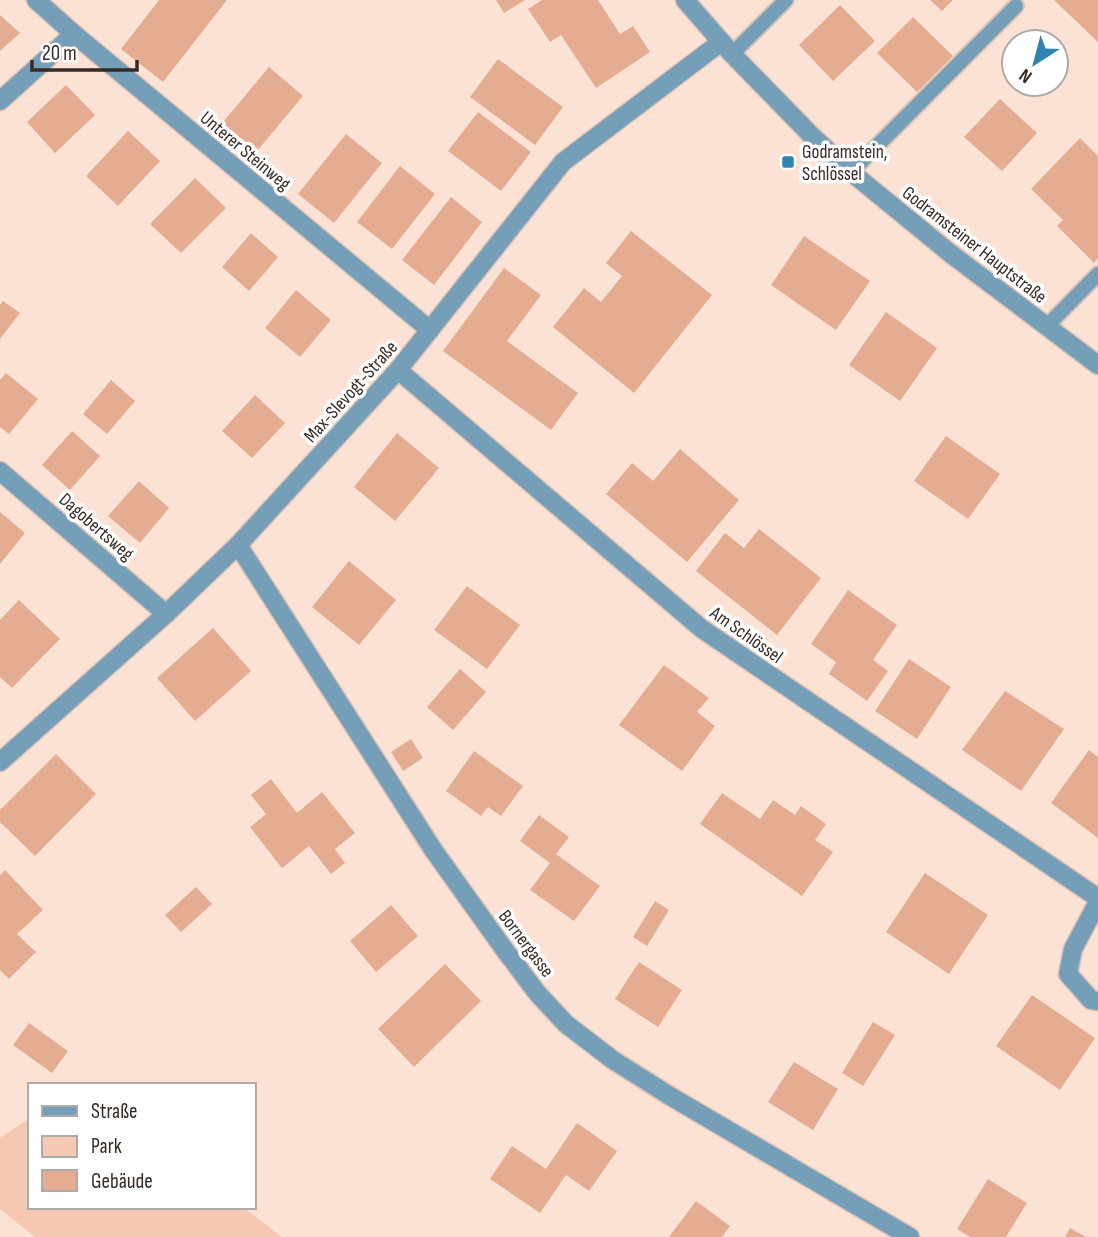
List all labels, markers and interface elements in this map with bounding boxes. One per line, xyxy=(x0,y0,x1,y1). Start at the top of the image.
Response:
scale bar xyxy=(32,28,136,72)
north arrow xyxy=(1000,28,1070,98)
text: 20 m xyxy=(42,41,77,66)
text: N xyxy=(1015,63,1037,88)
street label: Unterer Steinweg xyxy=(195,107,295,196)
place label: Godramstein, Schlössel xyxy=(802,141,887,186)
marker: Godramstein, Schlössel xyxy=(780,154,796,170)
street label: Godramsteiner Hauptstraße xyxy=(897,182,1051,309)
street label: Max-Slevogt-Straße xyxy=(299,336,403,448)
street label: Dagobertsweg xyxy=(54,488,138,566)
street label: Am Schlössel xyxy=(704,601,787,669)
street label: Bornergasse xyxy=(493,906,559,982)
legend xyxy=(28,1083,256,1209)
text: Straße xyxy=(91,1099,137,1124)
text: Park xyxy=(91,1134,122,1159)
text: Gebäude xyxy=(91,1169,153,1194)

